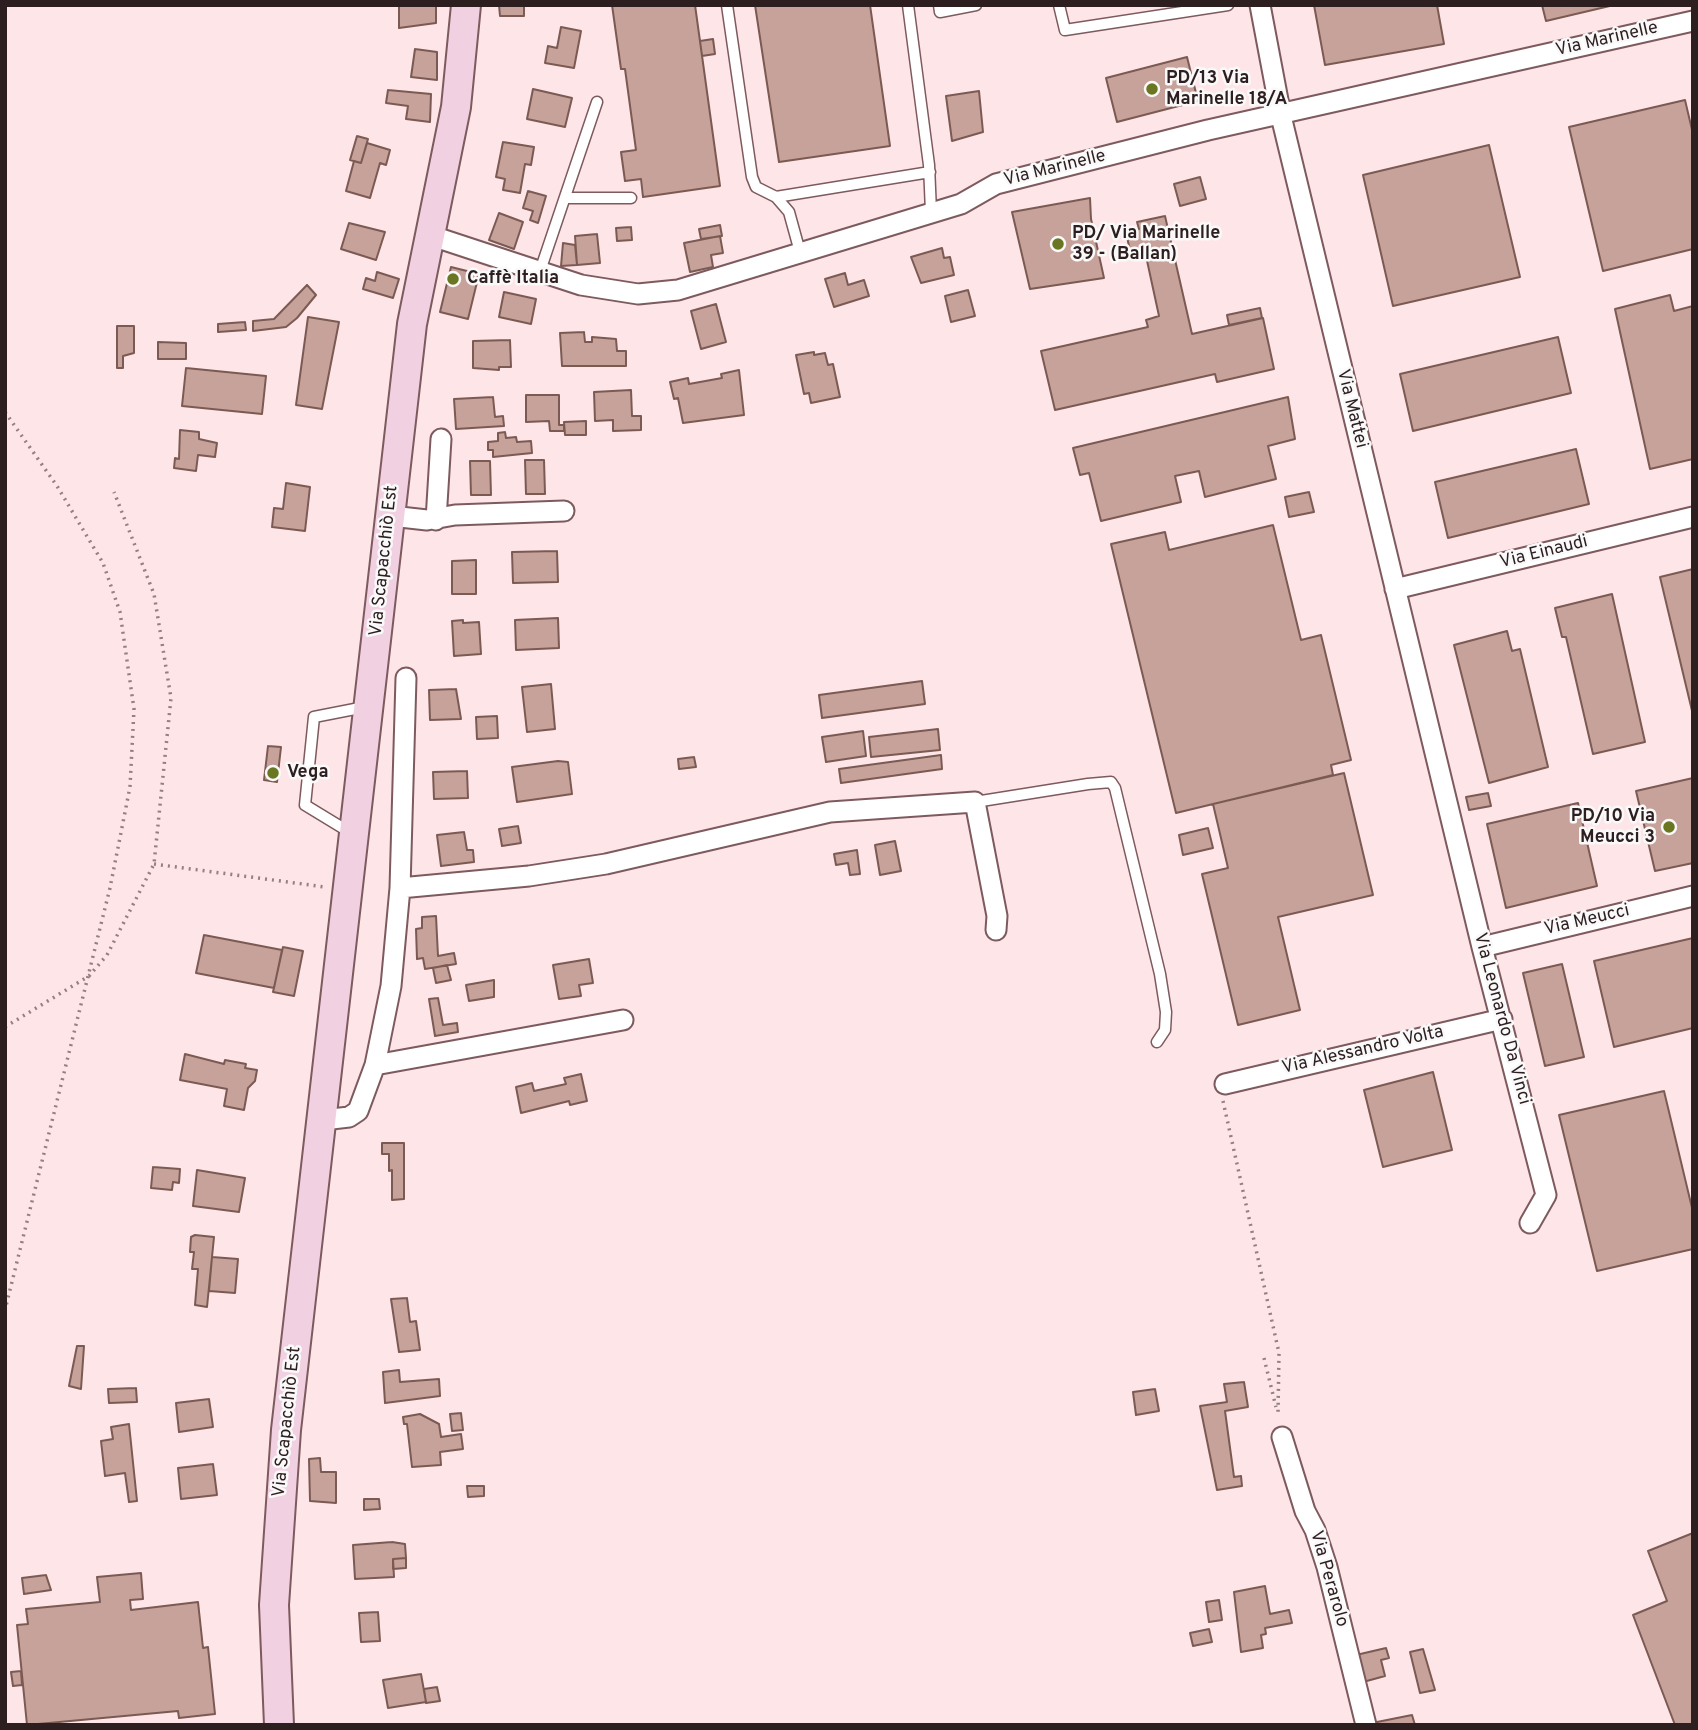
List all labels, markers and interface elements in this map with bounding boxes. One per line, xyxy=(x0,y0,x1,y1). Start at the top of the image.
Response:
street label: Via Marinelle xyxy=(1554,18,1660,62)
place label: PD/13 Via Marinelle 18/A xyxy=(1166,68,1287,110)
marker: PD/13 Via Marinelle 18/A xyxy=(1144,81,1160,97)
street label: Via Marinelle xyxy=(1002,146,1108,192)
place label: PD/ Via Marinelle 39 - (Ballan) xyxy=(1072,223,1220,266)
marker: PD/ Via Marinelle 39 - (Ballan) xyxy=(1050,236,1066,252)
place label: Caffè Italia xyxy=(467,268,559,290)
marker: Caffè Italia xyxy=(445,271,461,287)
street label: Via Mattei xyxy=(1331,367,1371,451)
street label: Via Scapacchiò Est xyxy=(366,484,404,638)
street label: Via Einaudi xyxy=(1498,532,1590,574)
place label: Vega xyxy=(287,762,328,784)
marker: Vega xyxy=(265,765,281,781)
place label: PD/10 Via Meucci 3 xyxy=(1571,806,1655,848)
marker: PD/10 Via Meucci 3 xyxy=(1661,819,1677,835)
street label: Via Meucci xyxy=(1542,901,1632,941)
street label: Via Leonardo Da Vinci xyxy=(1468,931,1534,1107)
street label: Via Alessandro Volta xyxy=(1280,1022,1446,1080)
street label: Via Scapacchiò Est xyxy=(269,1345,307,1499)
street label: Via Perarolo xyxy=(1304,1528,1352,1630)

